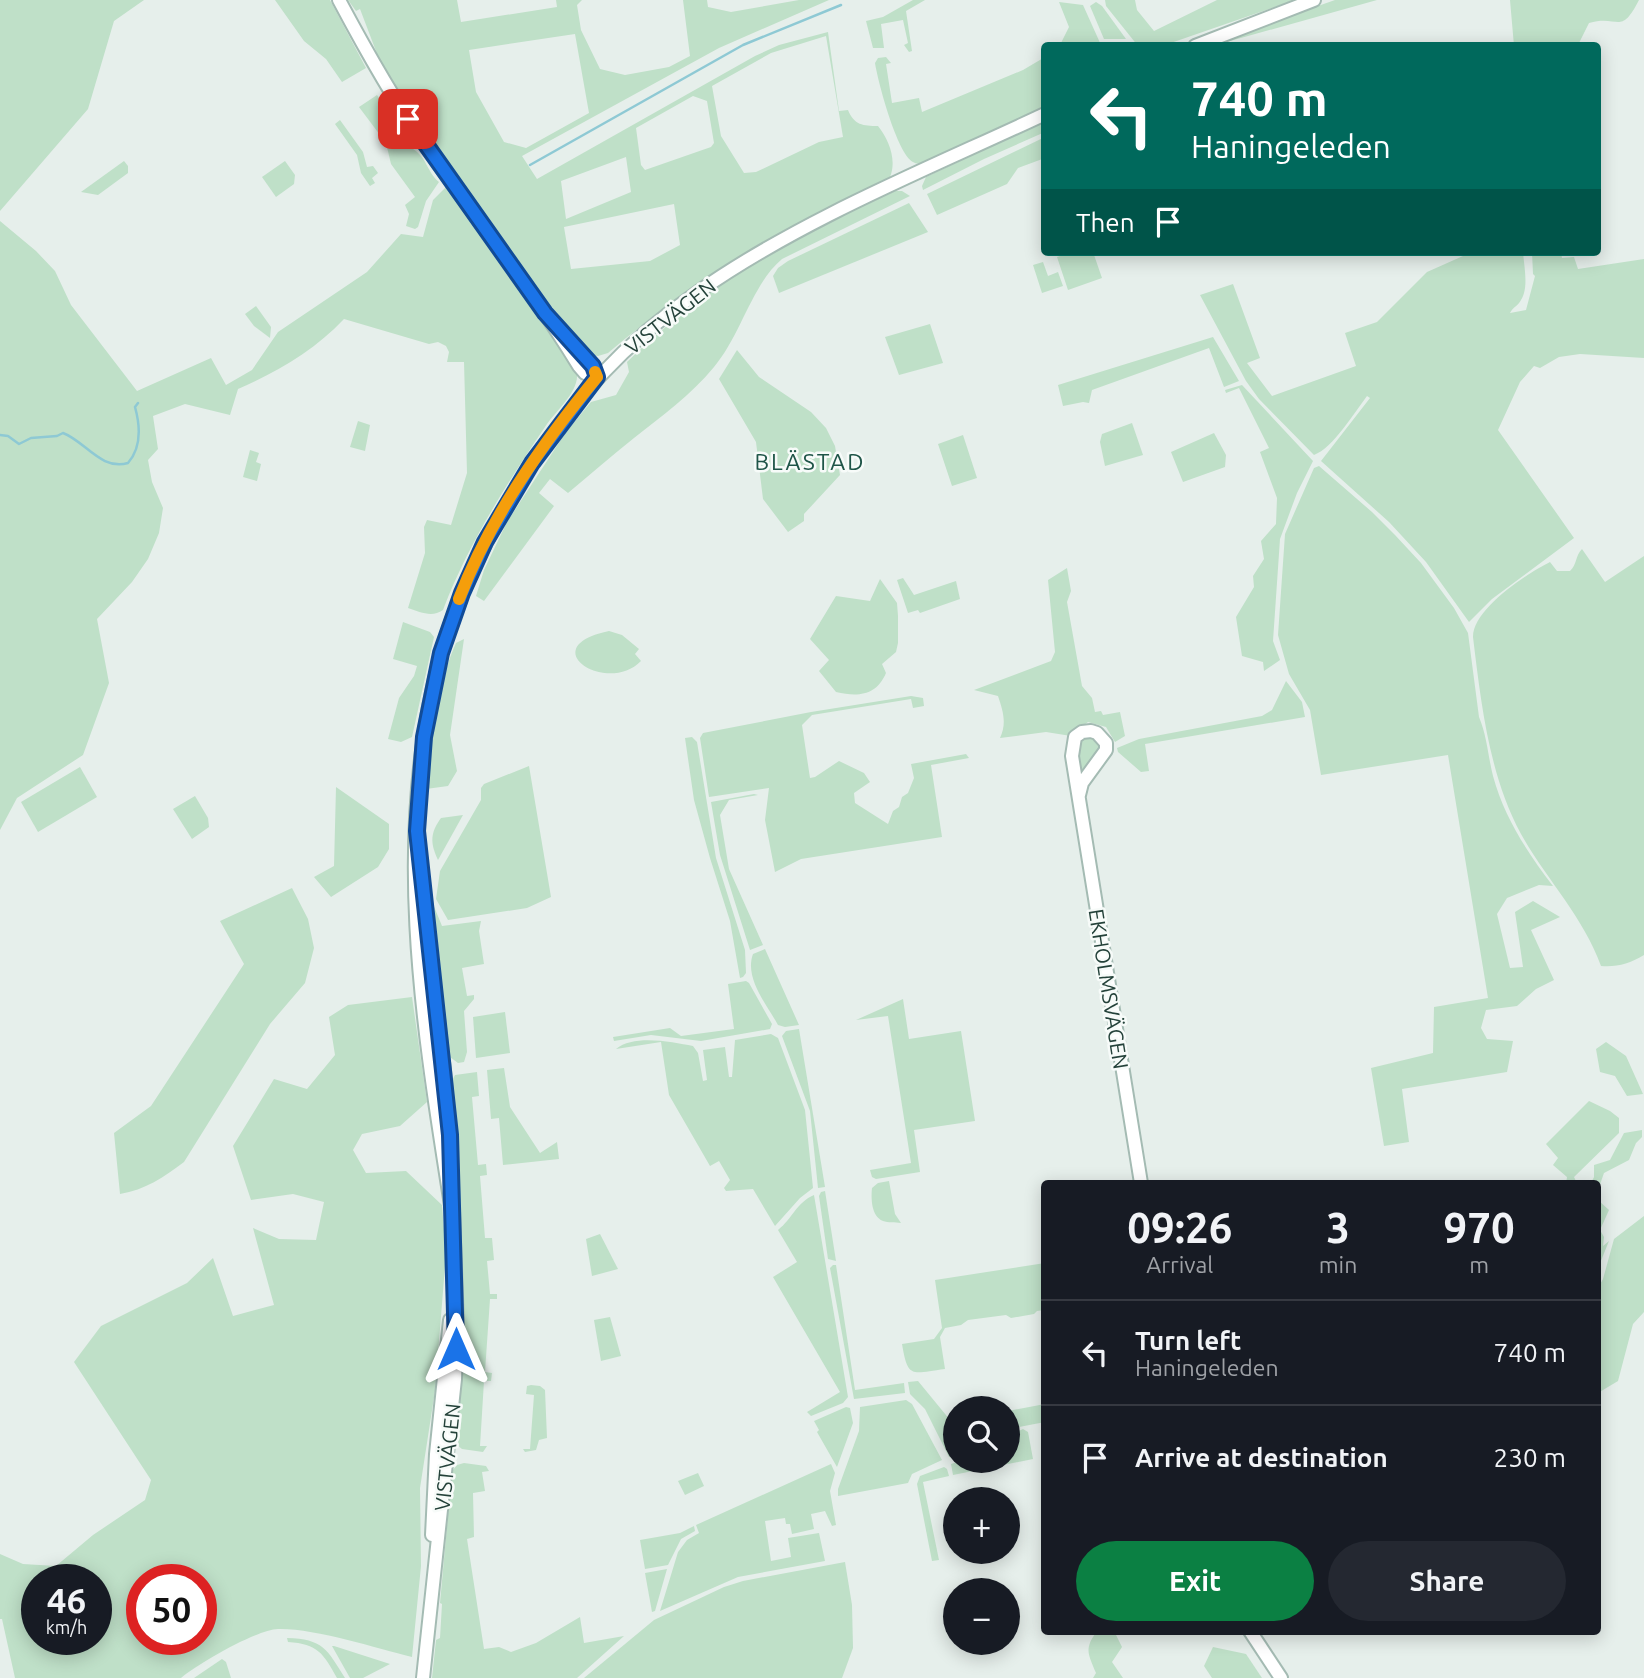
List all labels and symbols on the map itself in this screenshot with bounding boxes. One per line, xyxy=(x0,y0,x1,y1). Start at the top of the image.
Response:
pin xyxy=(378,89,438,149)
street label: VISTVÄGEN xyxy=(620,273,720,359)
district label: BLÄSTAD xyxy=(755,449,866,474)
street label: EKHOLMSVÄGEN xyxy=(1084,907,1134,1071)
position arrow xyxy=(419,1312,493,1386)
street label: VISTVÄGEN xyxy=(429,1402,465,1512)
speed limit sign: 50 xyxy=(126,1564,217,1655)

